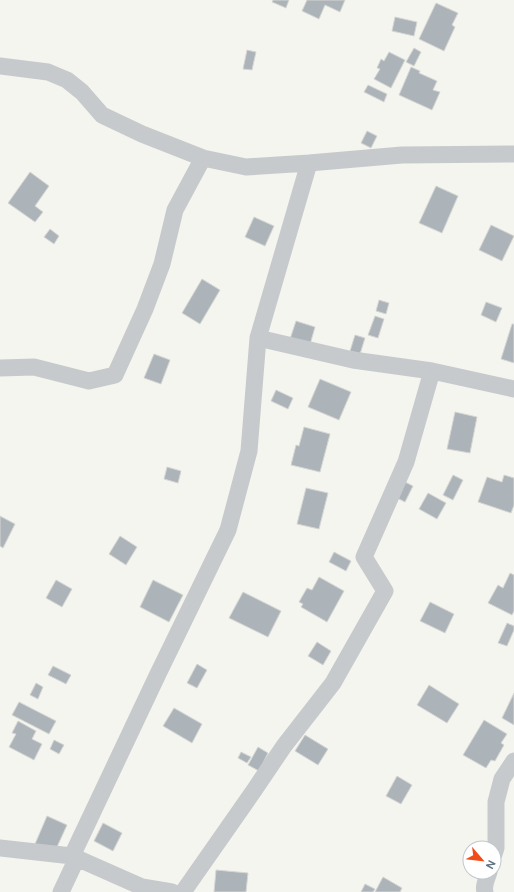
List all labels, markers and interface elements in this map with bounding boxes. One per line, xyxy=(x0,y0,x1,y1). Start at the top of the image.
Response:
north arrow xyxy=(462,840,502,880)
text: N xyxy=(483,858,499,872)

